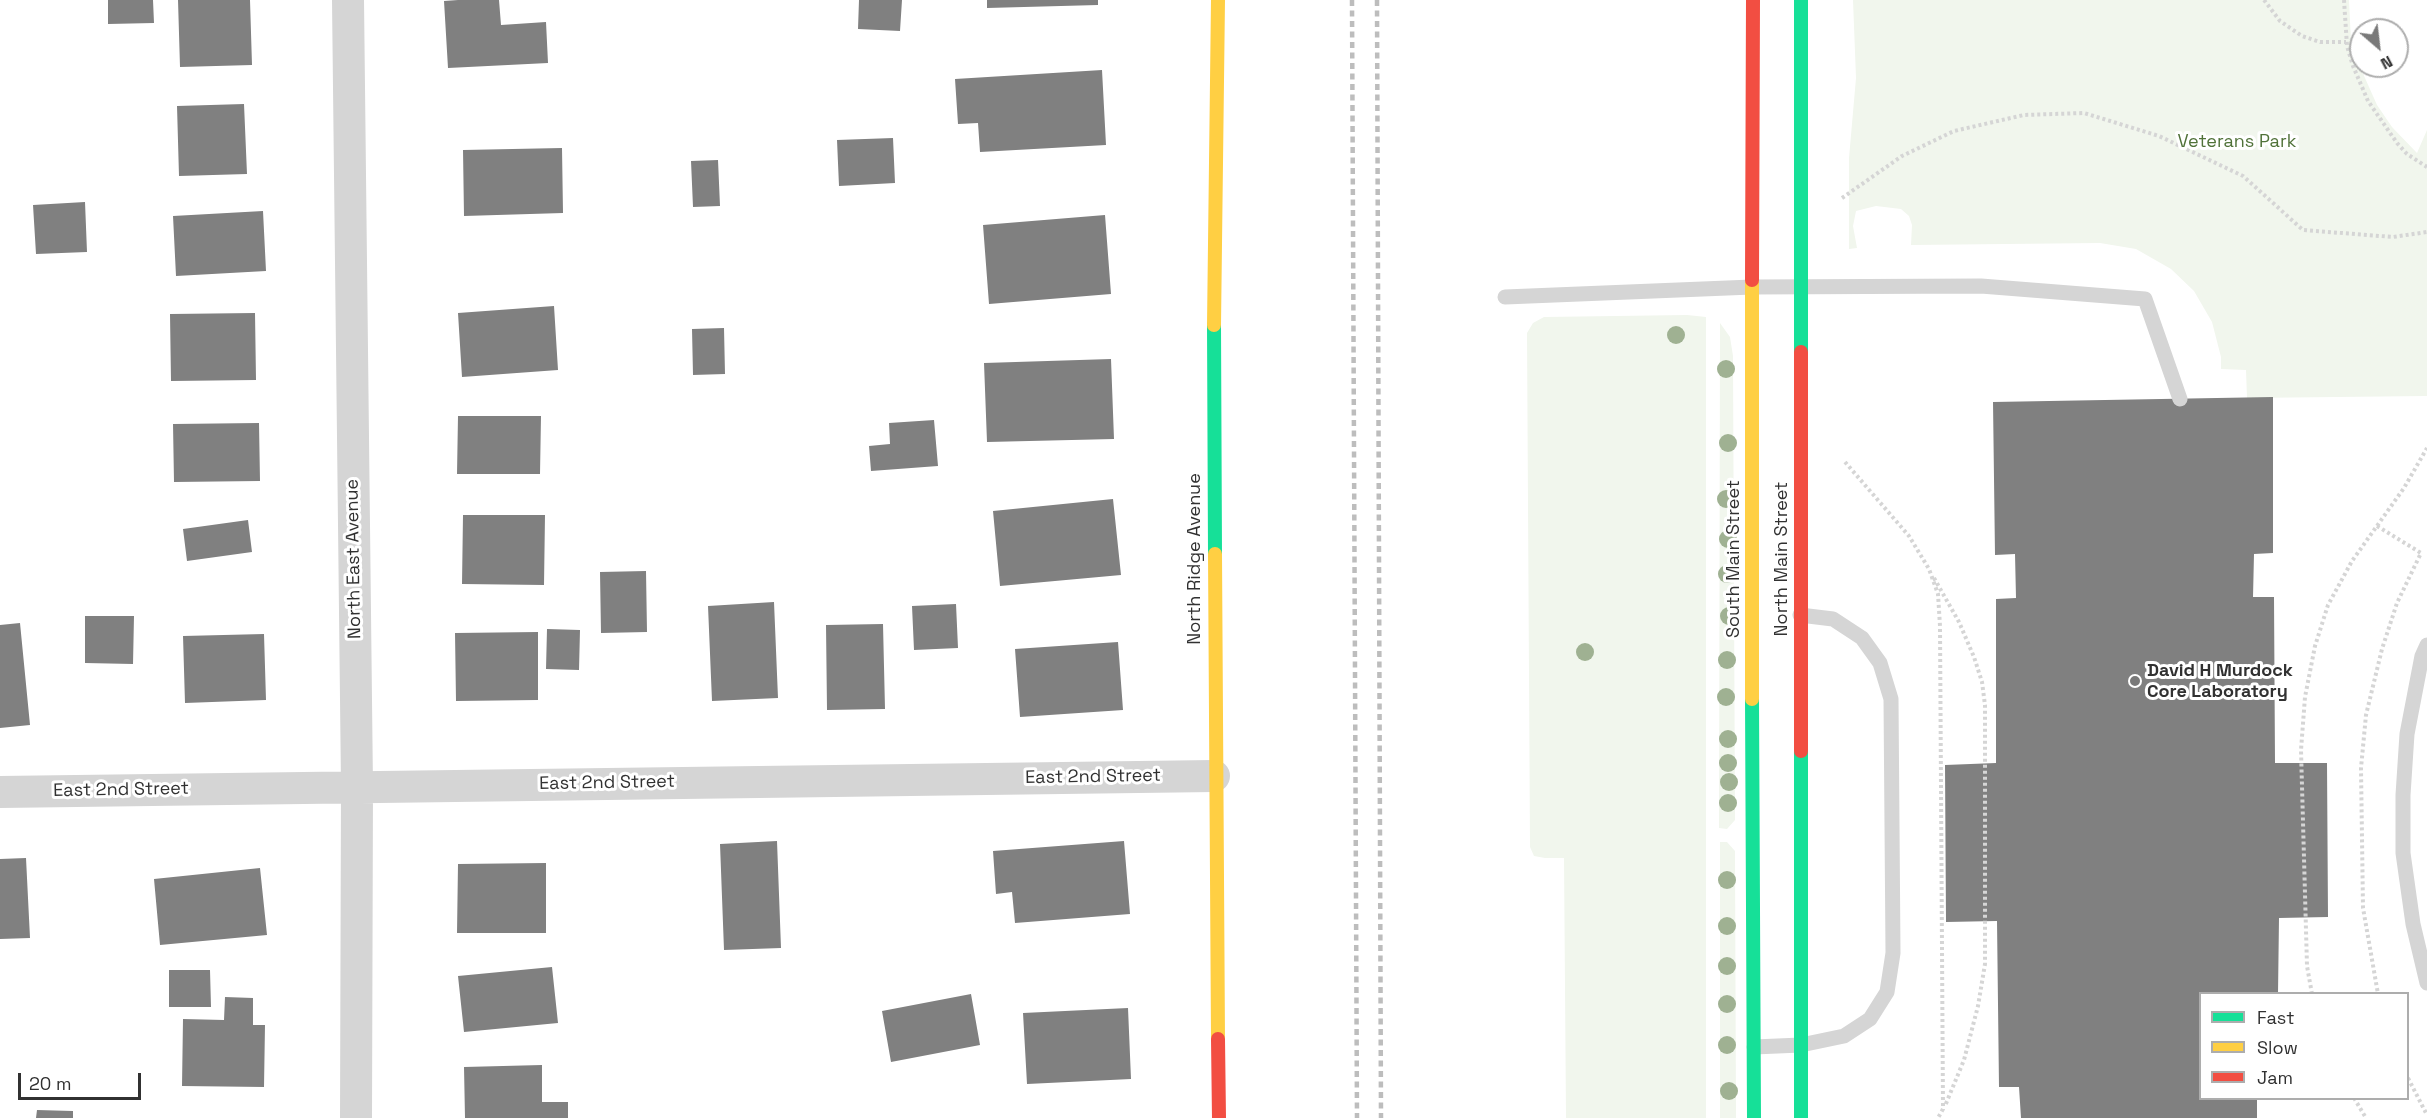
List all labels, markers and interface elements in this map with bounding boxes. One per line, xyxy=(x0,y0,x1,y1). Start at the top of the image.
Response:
north arrow xyxy=(2349,18,2409,78)
text: N xyxy=(2377,51,2396,74)
park label: Veterans Park xyxy=(2178,131,2296,153)
street label: North Ridge Avenue xyxy=(1184,473,1206,645)
street label: North East Avenue xyxy=(342,479,366,639)
street label: South Main Street xyxy=(1723,480,1745,638)
street label: North Main Street xyxy=(1771,482,1793,636)
place label: David H Murdock Core Laboratory xyxy=(2147,660,2293,702)
marker: David H Murdock Core Laboratory xyxy=(2128,674,2142,688)
street label: East 2nd Street xyxy=(1025,765,1161,789)
street label: East 2nd Street xyxy=(539,771,675,795)
street label: East 2nd Street xyxy=(53,778,189,802)
legend xyxy=(2199,992,2409,1100)
text: Fast xyxy=(2257,1006,2294,1029)
text: Slow xyxy=(2257,1036,2298,1059)
scale bar xyxy=(21,1061,144,1099)
text: Jam xyxy=(2257,1066,2293,1089)
text: 20 m xyxy=(29,1072,72,1095)

